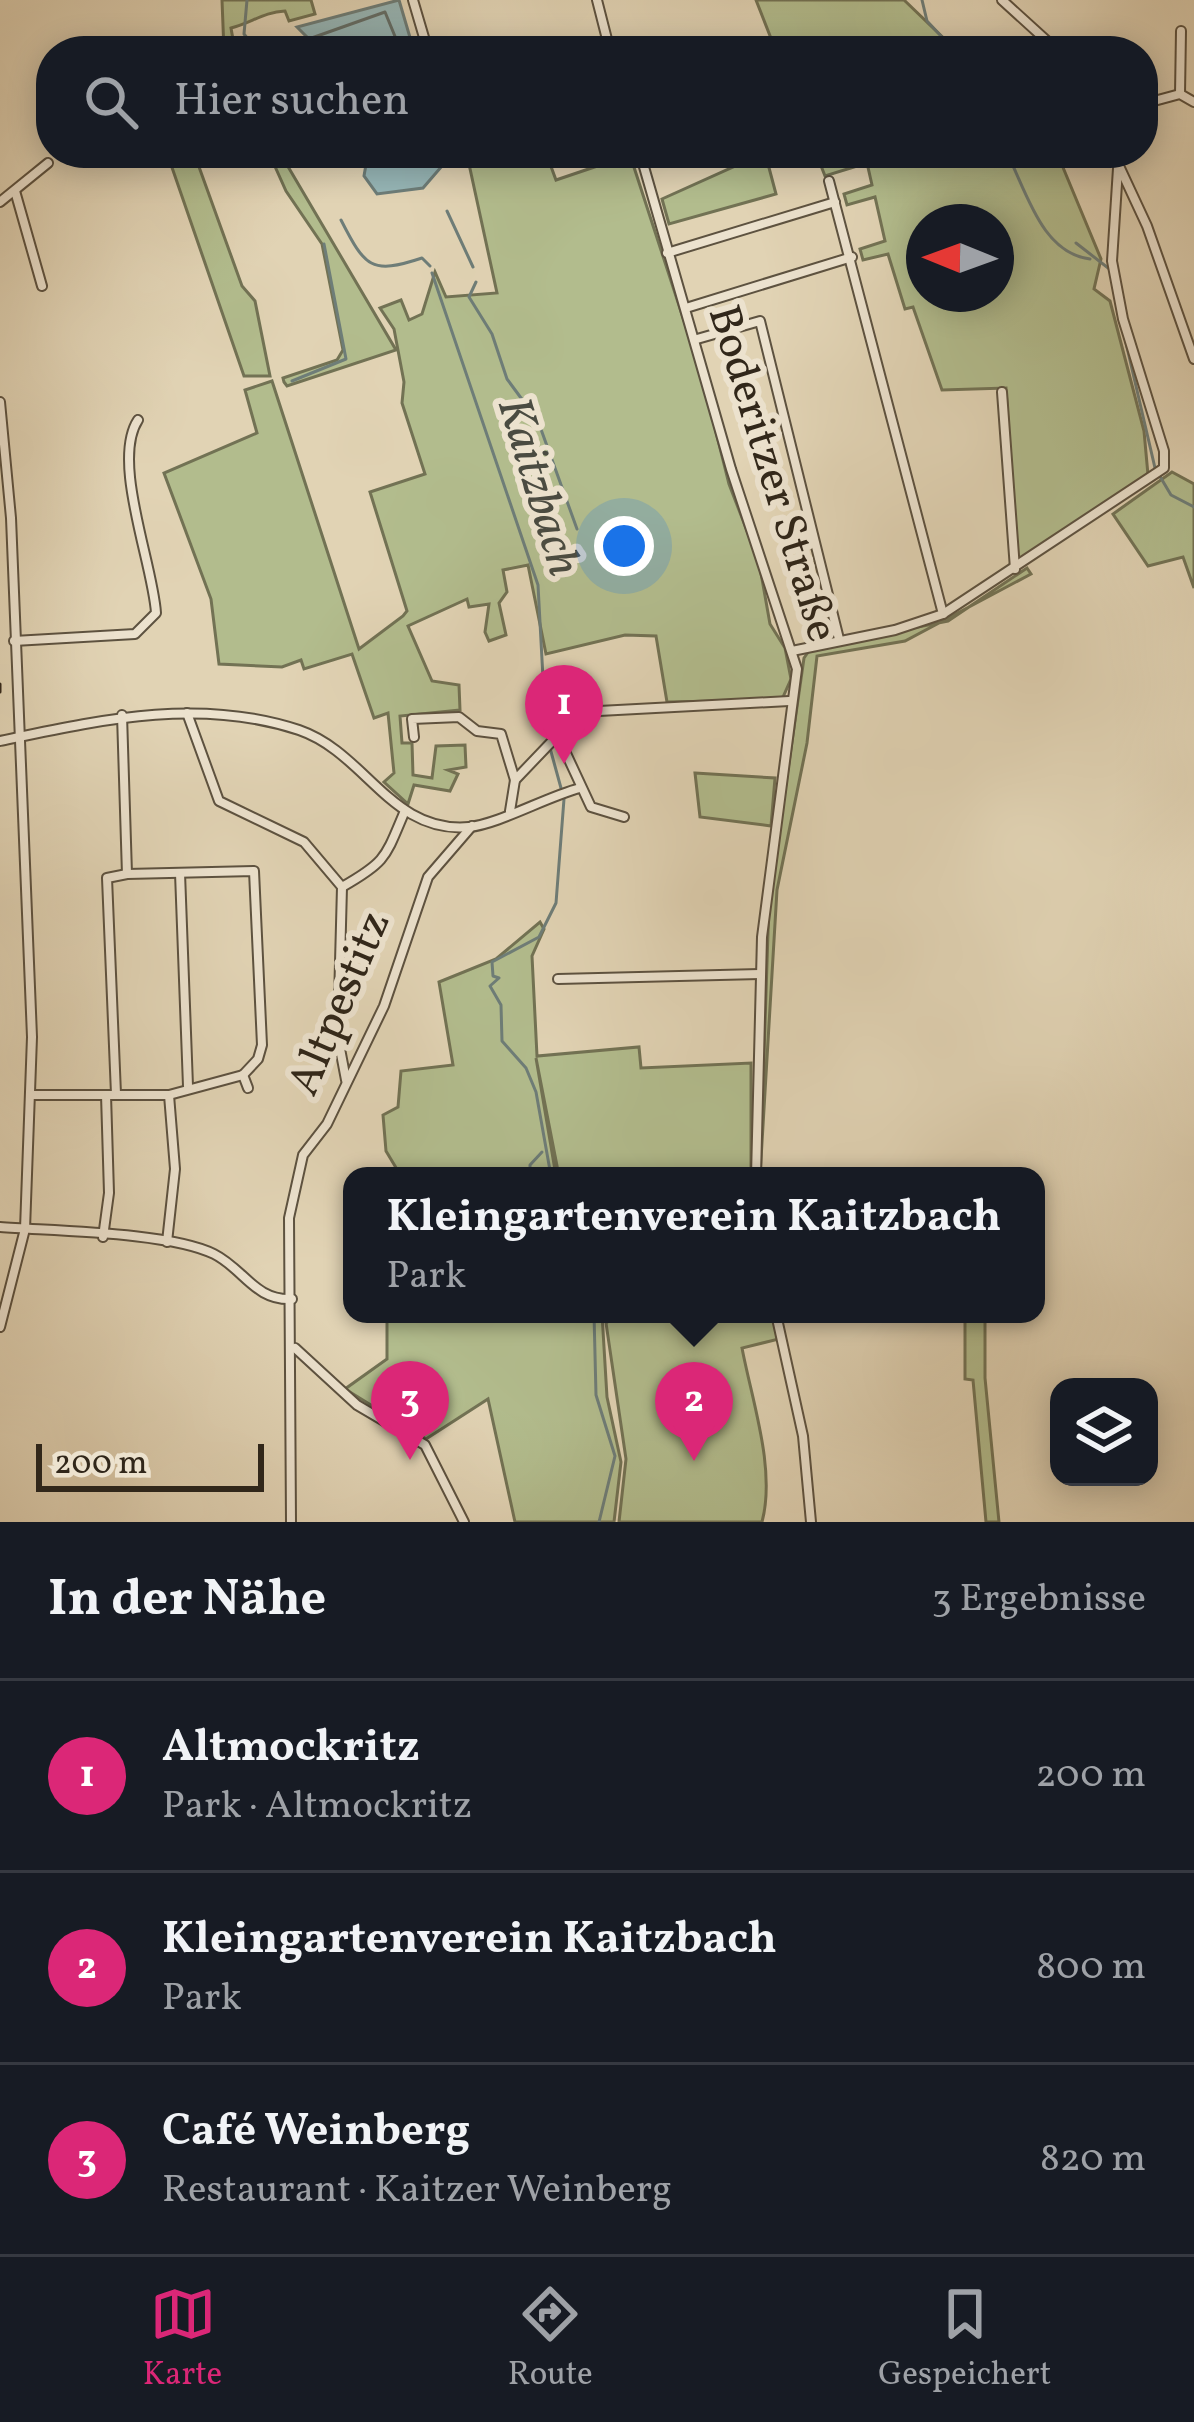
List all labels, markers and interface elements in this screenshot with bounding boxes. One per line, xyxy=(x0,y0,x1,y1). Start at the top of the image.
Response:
search box xyxy=(36,36,1158,168)
icon: search xyxy=(78,69,144,135)
text: Hier suchen xyxy=(174,71,409,134)
north arrow xyxy=(906,204,1014,312)
street label: Boderitzer Straße xyxy=(690,298,852,650)
water label: Kaitzbach xyxy=(478,389,596,585)
your location xyxy=(594,516,654,576)
pin: 1 xyxy=(525,665,603,764)
street label: Altpestitz xyxy=(274,902,408,1106)
popup xyxy=(343,1167,1045,1323)
text: Kleingartenverein Kaitzbach xyxy=(387,1187,1001,1250)
text: Park xyxy=(387,1250,466,1304)
pin: 3 xyxy=(371,1361,449,1460)
pin: 2 xyxy=(655,1362,733,1461)
map controls xyxy=(1050,1378,1158,1486)
button: layers xyxy=(1050,1378,1158,1486)
scale bar xyxy=(36,1438,264,1491)
text: 200 m xyxy=(54,1442,148,1488)
text: In der Nähe xyxy=(48,1565,326,1636)
text: 3 Ergebnisse xyxy=(932,1573,1146,1627)
text: Altmockritz xyxy=(162,1717,420,1780)
text: 1 xyxy=(79,1749,95,1803)
text: 200 m xyxy=(1035,1749,1146,1803)
text: Park · Altmockritz xyxy=(162,1780,472,1834)
text: Kleingartenverein Kaitzbach xyxy=(162,1909,777,1972)
text: 2 xyxy=(77,1941,97,1995)
text: 800 m xyxy=(1036,1941,1146,1995)
text: Park xyxy=(162,1972,242,2026)
text: Café Weinberg xyxy=(162,2101,470,2164)
text: 3 xyxy=(77,2133,97,2187)
text: 820 m xyxy=(1040,2133,1146,2187)
text: Restaurant · Kaitzer Weinberg xyxy=(162,2164,672,2218)
tab: Karte xyxy=(143,2281,222,2399)
tab: Route xyxy=(508,2281,593,2399)
tab: Gespeichert xyxy=(878,2281,1051,2399)

